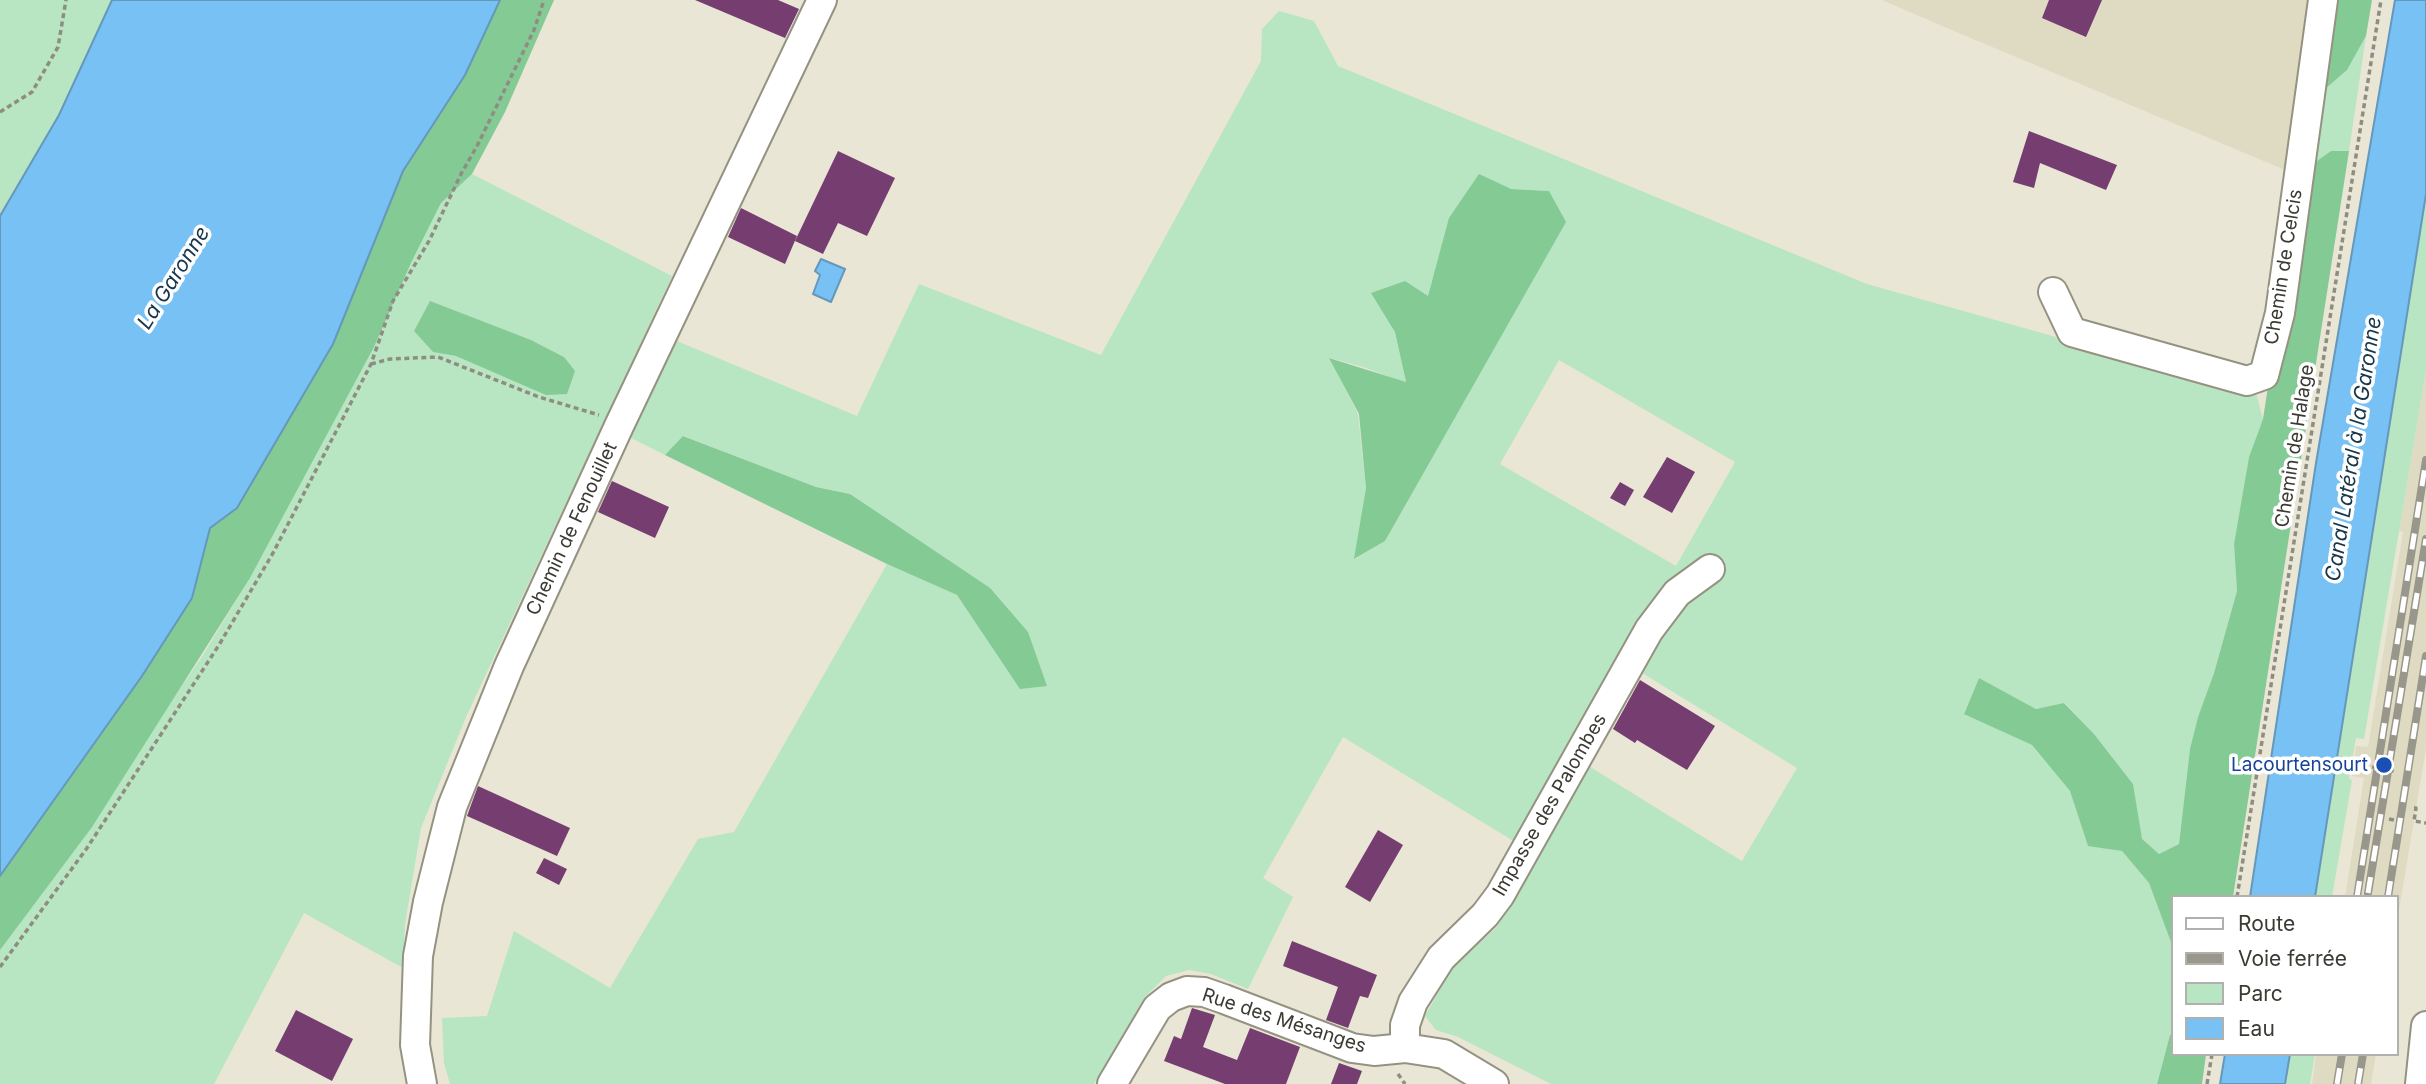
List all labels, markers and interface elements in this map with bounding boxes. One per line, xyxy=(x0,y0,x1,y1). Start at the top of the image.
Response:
street label: Chemin de Celcis xyxy=(2260,188,2308,346)
water label: La Garonne xyxy=(132,222,216,334)
water label: Canal Latéral à la Garonne xyxy=(2321,315,2387,583)
street label: Chemin de Halage xyxy=(2271,363,2319,529)
street label: Chemin de Fenouillet xyxy=(522,439,622,619)
street label: Impasse des Palombes xyxy=(1488,710,1612,900)
place label: Lacourtensourt xyxy=(2231,754,2368,776)
marker: Lacourtensourt xyxy=(2374,755,2394,775)
legend xyxy=(2170,895,2398,1056)
text: Route xyxy=(2238,911,2295,936)
text: Voie ferrée xyxy=(2238,946,2347,971)
text: Parc xyxy=(2238,981,2283,1006)
street label: Rue des Mésanges xyxy=(1199,984,1369,1058)
text: Eau xyxy=(2238,1016,2275,1041)

